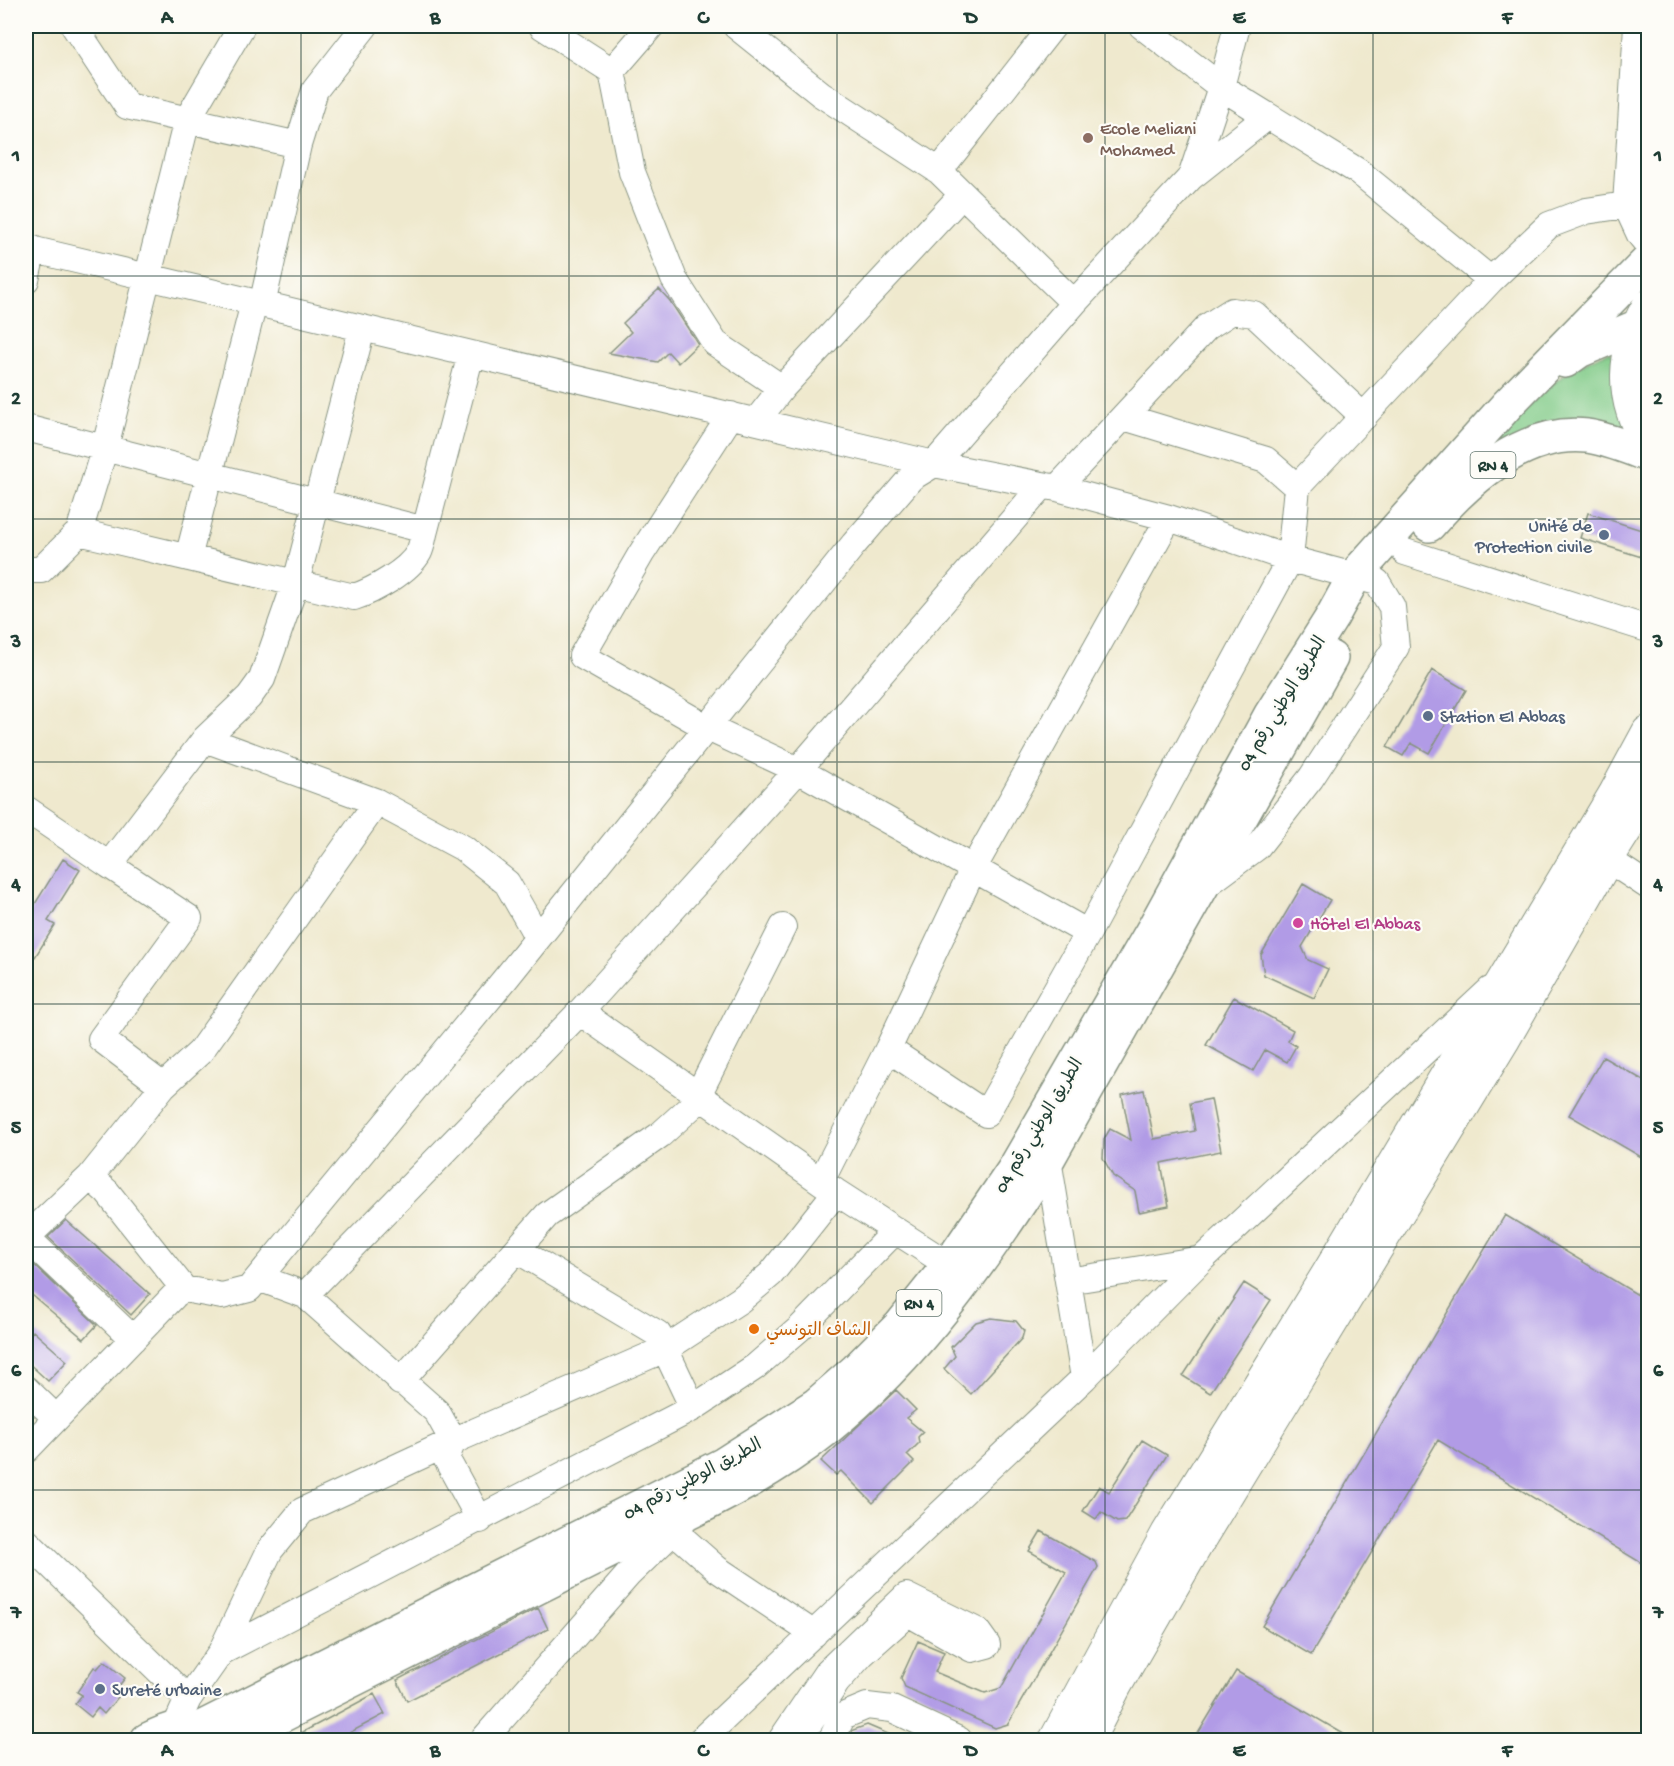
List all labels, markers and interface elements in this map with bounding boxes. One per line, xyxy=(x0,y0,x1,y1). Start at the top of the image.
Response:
text: A xyxy=(160,8,175,31)
text: B xyxy=(429,8,441,31)
text: C xyxy=(697,8,711,31)
text: D xyxy=(962,8,978,31)
text: E xyxy=(1233,8,1247,31)
text: F xyxy=(1501,8,1514,31)
place label: Ecole Meliani Mohamed xyxy=(1100,120,1196,162)
marker: Ecole Meliani Mohamed xyxy=(1081,131,1095,145)
text: 1 xyxy=(11,146,20,169)
text: 1 xyxy=(1653,146,1662,169)
text: 2 xyxy=(11,389,21,412)
text: 2 xyxy=(1653,389,1663,412)
road number: RN 4 xyxy=(1470,452,1516,478)
place label: Unité de Protection civile xyxy=(1474,517,1593,559)
marker: Unité de Protection civile xyxy=(1597,528,1611,542)
text: 3 xyxy=(10,632,21,655)
text: 3 xyxy=(1652,632,1663,655)
street label: الطريق الوطني رقم 04 xyxy=(1235,633,1334,777)
place label: Station El Abbas xyxy=(1440,708,1566,729)
marker: Station El Abbas xyxy=(1421,709,1435,723)
text: 4 xyxy=(10,875,21,898)
text: 4 xyxy=(1652,875,1663,898)
place label: Hôtel El Abbas xyxy=(1310,915,1422,936)
marker: Hôtel El Abbas xyxy=(1291,916,1305,930)
street label: الطريق الوطني رقم 04 xyxy=(992,1055,1091,1199)
text: 5 xyxy=(11,1118,22,1141)
text: 5 xyxy=(1653,1118,1664,1141)
road number: RN 4 xyxy=(896,1290,942,1316)
place label: الشاف التونسي xyxy=(766,1321,871,1345)
marker: الشاف التونسي xyxy=(747,1322,761,1336)
text: 6 xyxy=(11,1361,22,1384)
text: 6 xyxy=(1653,1361,1664,1384)
street label: الطريق الوطني رقم 04 xyxy=(620,1435,767,1528)
text: 7 xyxy=(10,1603,23,1626)
text: 7 xyxy=(1652,1603,1665,1626)
place label: Sureté urbaine xyxy=(112,1681,222,1702)
marker: Sureté urbaine xyxy=(93,1682,107,1696)
text: A xyxy=(160,1741,175,1764)
text: B xyxy=(429,1741,441,1764)
text: C xyxy=(697,1741,711,1764)
text: D xyxy=(962,1741,978,1764)
text: E xyxy=(1233,1741,1247,1764)
text: F xyxy=(1501,1741,1514,1764)

